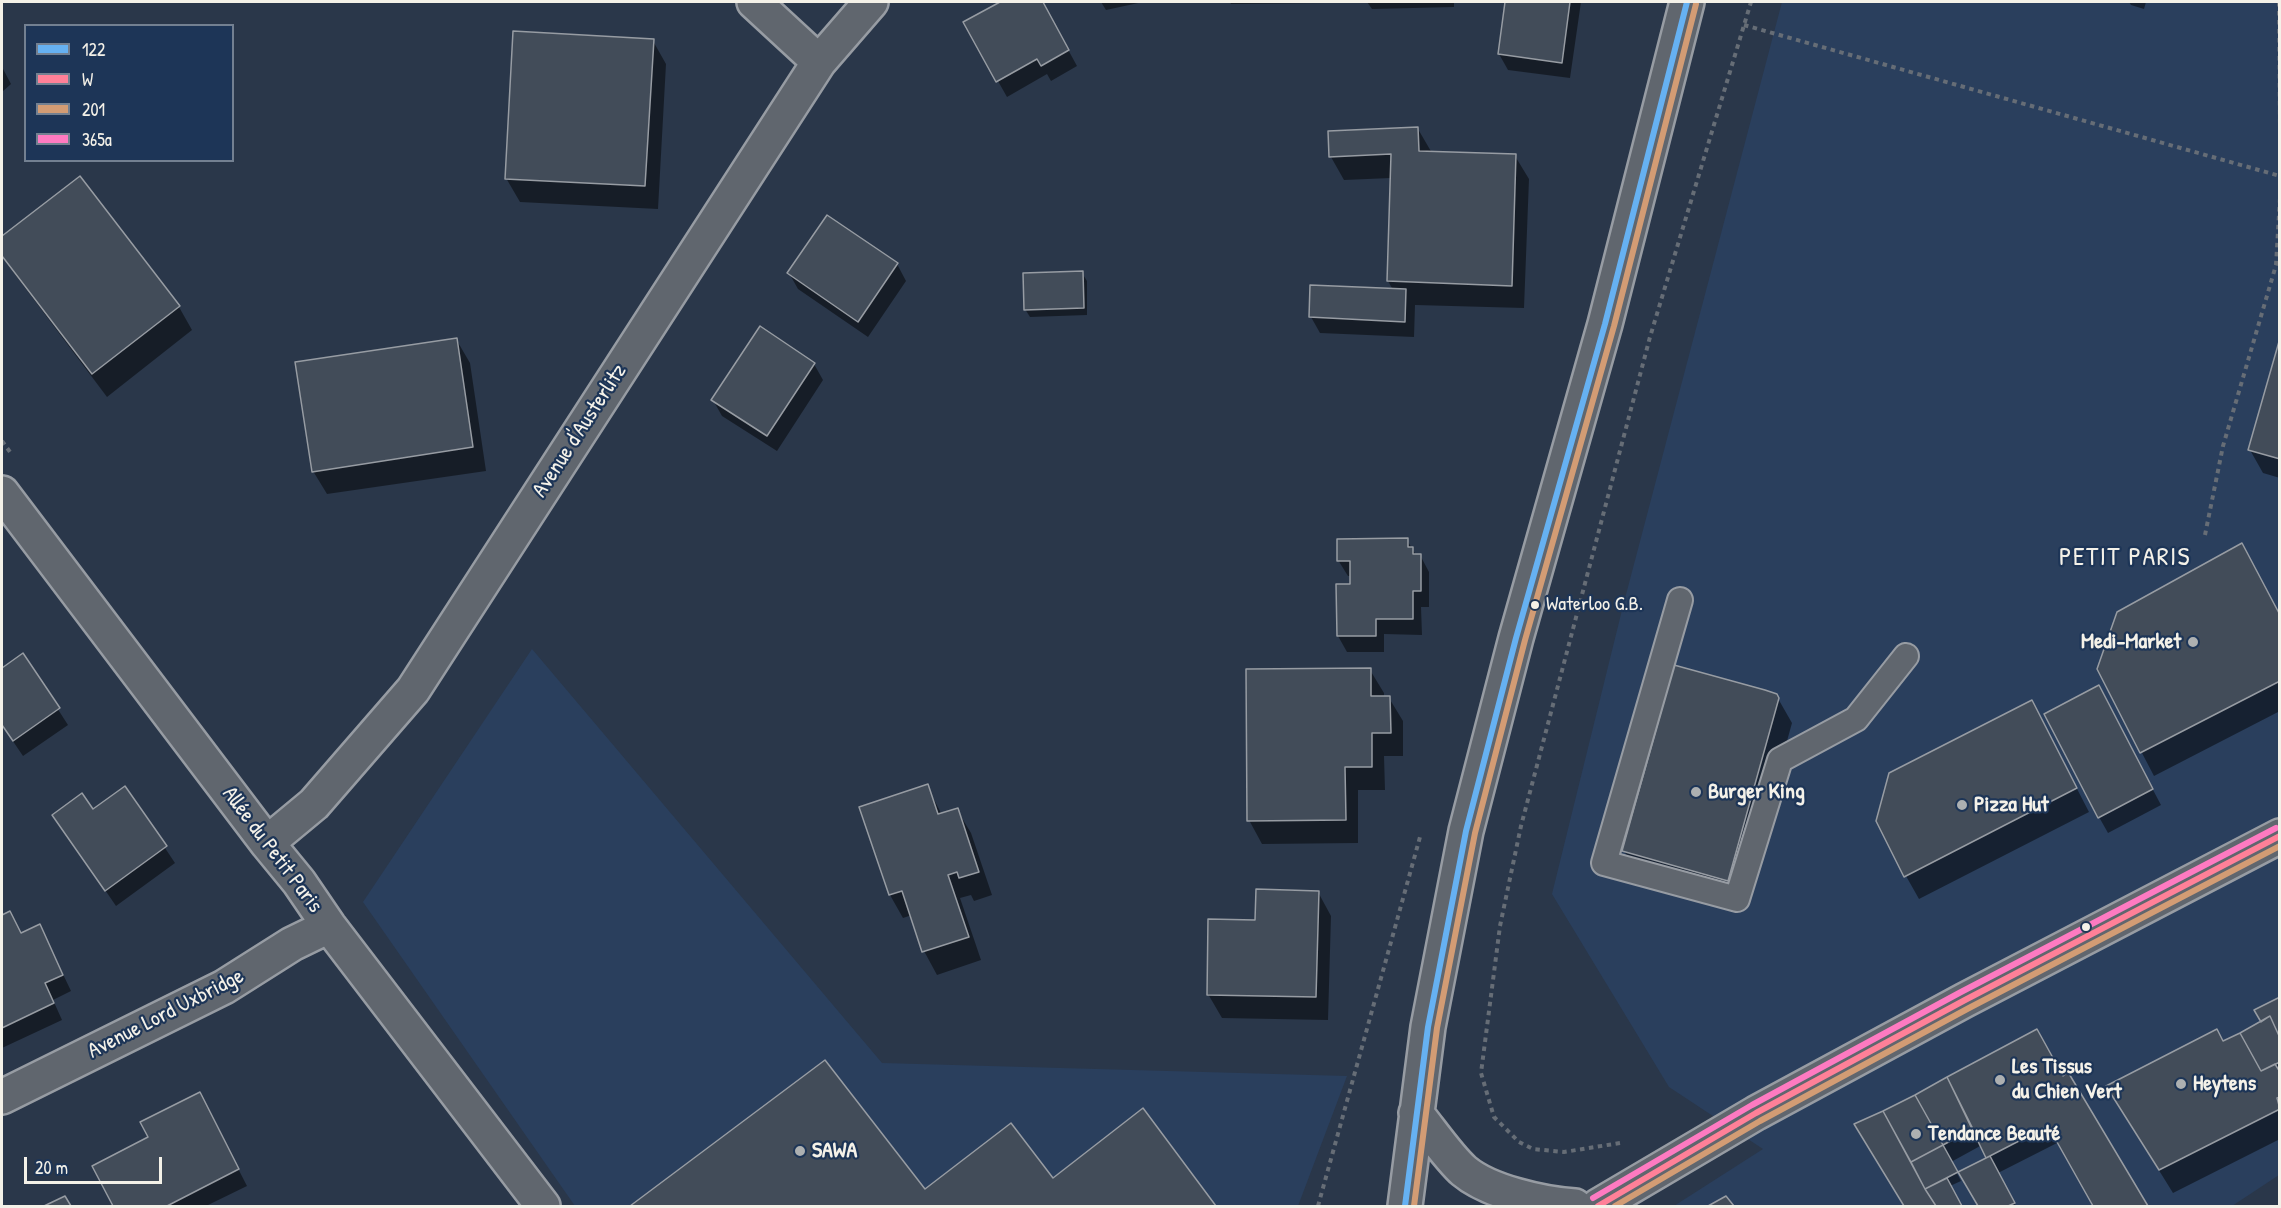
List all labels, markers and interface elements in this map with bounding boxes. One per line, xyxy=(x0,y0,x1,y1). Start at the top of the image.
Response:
legend xyxy=(24,24,234,162)
text: 122 xyxy=(82,37,105,62)
text: W xyxy=(82,67,93,92)
text: 201 xyxy=(82,97,105,122)
text: 365a xyxy=(82,127,112,152)
street label: Avenue d'Austerlitz xyxy=(527,359,633,503)
district label: PETIT PARIS xyxy=(2059,542,2191,574)
place label: Waterloo G.B. xyxy=(1546,593,1643,617)
marker: Waterloo G.B. xyxy=(1529,599,1541,611)
place label: Medi-Market xyxy=(2081,629,2181,655)
marker: Medi-Market xyxy=(2186,635,2200,649)
place label: Burger King xyxy=(1708,779,1805,805)
street label: Allée du Petit Paris xyxy=(216,782,328,918)
marker: Burger King xyxy=(1689,785,1703,799)
place label: Pizza Hut xyxy=(1974,792,2049,818)
marker: Pizza Hut xyxy=(1955,798,1969,812)
unlabelled marker xyxy=(2080,921,2092,933)
street label: Avenue Lord Uxbridge xyxy=(84,963,248,1065)
place label: Les Tissus du Chien Vert xyxy=(2012,1054,2122,1106)
place label: Heytens xyxy=(2193,1071,2256,1097)
marker: Les Tissus du Chien Vert xyxy=(1993,1073,2007,1087)
marker: Heytens xyxy=(2174,1077,2188,1091)
place label: Tendance Beauté xyxy=(1928,1121,2060,1147)
marker: Tendance Beauté xyxy=(1909,1127,1923,1141)
place label: SAWA xyxy=(812,1138,857,1164)
marker: SAWA xyxy=(793,1144,807,1158)
scale bar xyxy=(27,1145,165,1183)
text: 20 m xyxy=(35,1155,68,1180)

